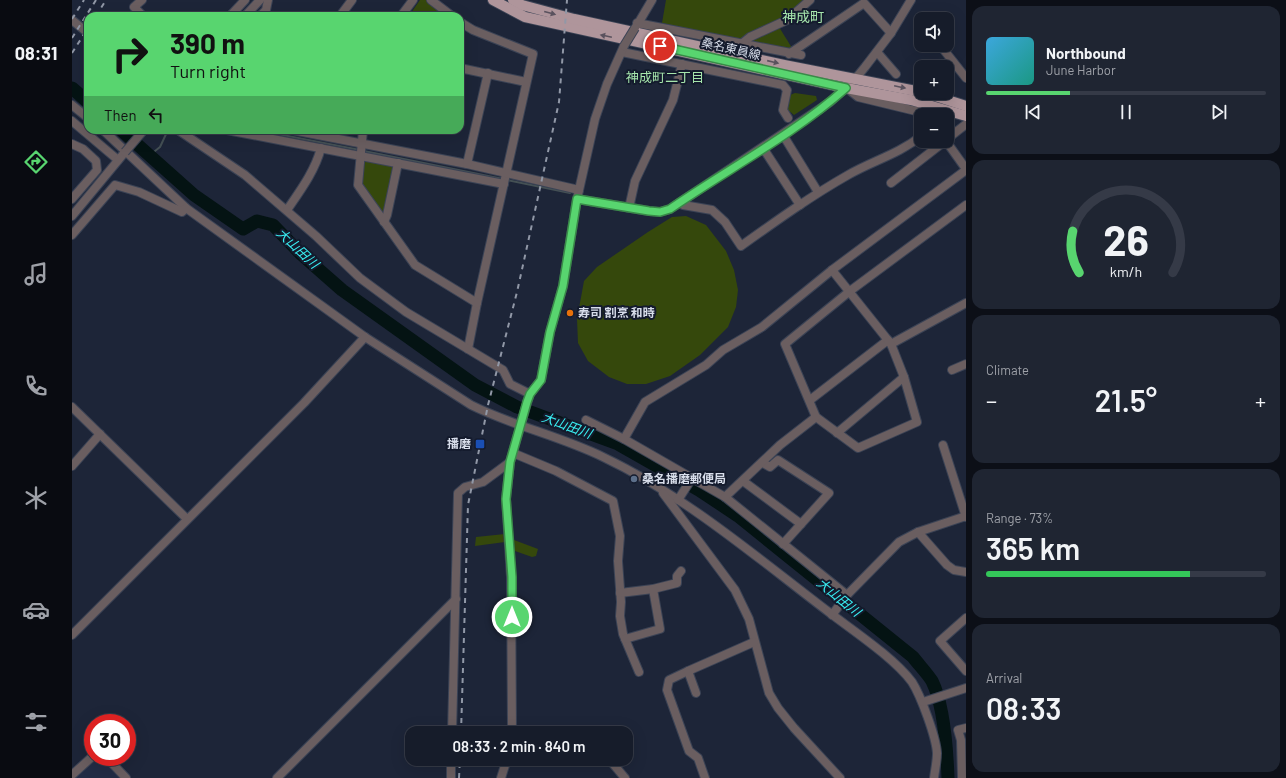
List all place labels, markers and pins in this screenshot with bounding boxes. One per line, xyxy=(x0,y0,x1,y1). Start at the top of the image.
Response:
pin xyxy=(643,29,677,63)
place label: 寿司 割烹 和時 xyxy=(578,305,655,319)
marker: 寿司 割烹 和時 xyxy=(565,308,575,318)
place label: 播磨 xyxy=(447,436,471,450)
marker: 播磨 xyxy=(474,438,486,450)
place label: 桑名播磨郵便局 xyxy=(642,471,726,485)
marker: 桑名播磨郵便局 xyxy=(629,474,639,484)

